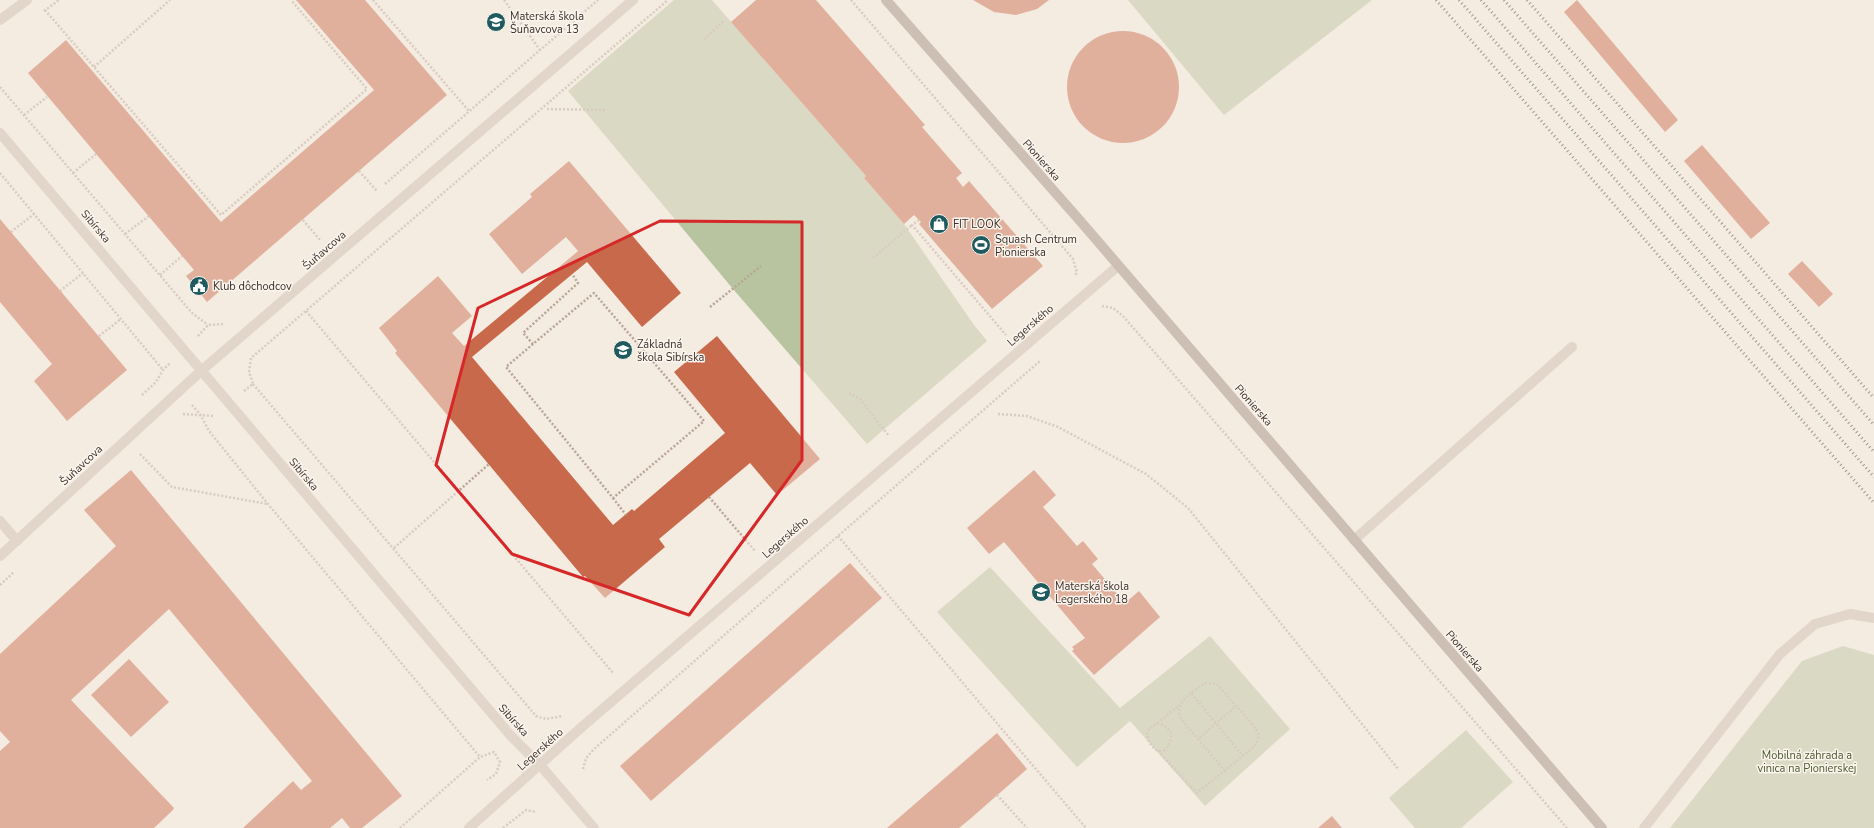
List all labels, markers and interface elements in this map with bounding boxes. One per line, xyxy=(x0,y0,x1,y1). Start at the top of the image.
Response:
place label: Materská škola Šuňavcova 13 xyxy=(510,9,584,37)
school or university icon: Materská škola Šuňavcova 13 xyxy=(485,11,507,33)
street label: Pionierska xyxy=(1019,136,1064,185)
street label: Sibírska xyxy=(77,207,114,246)
shop icon: FIT LOOK xyxy=(928,213,950,235)
place label: FIT LOOK xyxy=(953,217,1002,232)
street label: Šuňavcova xyxy=(299,226,349,273)
place label: Squash Centrum Pionierska xyxy=(995,232,1077,260)
sports icon: Squash Centrum Pionierska xyxy=(970,234,992,256)
public building icon: Klub dôchodcov xyxy=(188,275,210,297)
place label: Klub dôchodcov xyxy=(213,279,292,294)
street label: Legerského xyxy=(1004,301,1057,350)
place label: Základná škola Sibírska xyxy=(637,337,705,365)
school or university icon: Základná škola Sibírska xyxy=(612,339,634,361)
street label: Pionierska xyxy=(1231,381,1276,430)
street label: Šuňavcova xyxy=(56,441,106,489)
street label: Sibírska xyxy=(285,455,322,494)
street label: Legerského xyxy=(759,513,812,562)
place label: Materská škola Legerského 18 xyxy=(1055,579,1129,607)
school or university icon: Materská škola Legerského 18 xyxy=(1030,581,1052,603)
street label: Pionierska xyxy=(1442,627,1487,676)
street label: Sibírska xyxy=(495,701,532,740)
street label: Legerského xyxy=(514,725,566,774)
park label: Mobilná záhrada a vinica na Pionierskej xyxy=(1758,748,1856,776)

